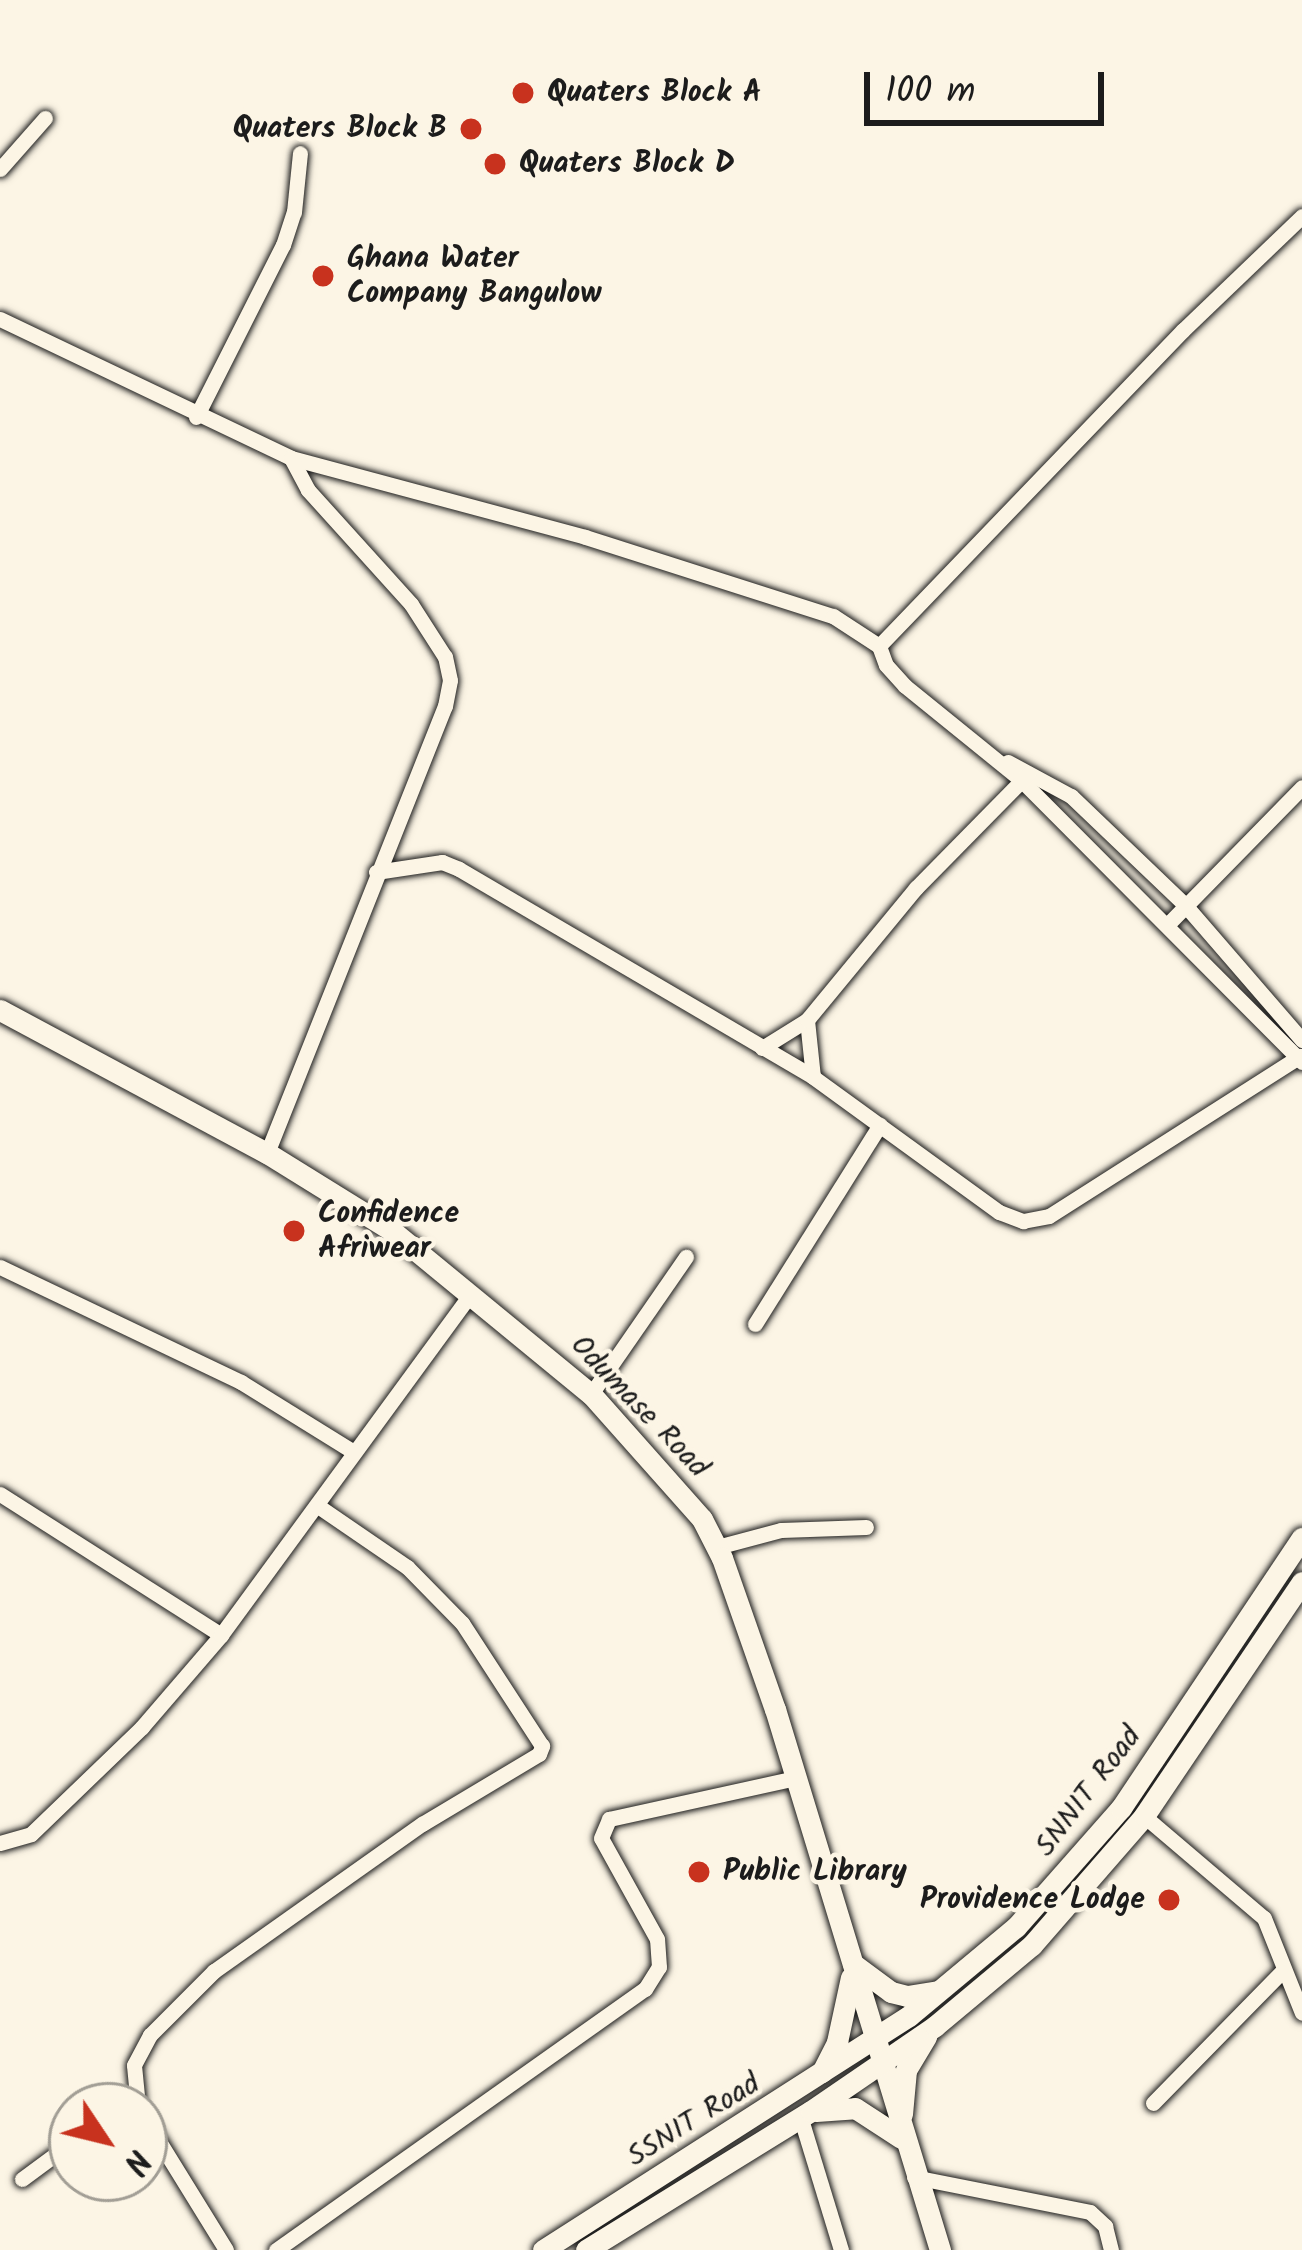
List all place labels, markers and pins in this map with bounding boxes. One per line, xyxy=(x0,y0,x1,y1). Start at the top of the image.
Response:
place label: Quaters Block A xyxy=(547,75,762,111)
marker: Quaters Block A xyxy=(510,80,536,106)
place label: Quaters Block B xyxy=(233,111,447,147)
marker: Quaters Block B xyxy=(458,116,484,142)
place label: Quaters Block D xyxy=(519,146,735,182)
marker: Quaters Block D xyxy=(482,151,508,177)
place label: Ghana Water Company Bangulow xyxy=(347,241,602,312)
marker: Ghana Water Company Bangulow xyxy=(310,263,336,289)
place label: Confidence Afriwear xyxy=(318,1196,459,1266)
marker: Confidence Afriwear xyxy=(281,1218,307,1244)
place label: Public Library xyxy=(723,1854,907,1890)
marker: Public Library xyxy=(686,1859,712,1885)
place label: Providence Lodge xyxy=(920,1882,1145,1918)
marker: Providence Lodge xyxy=(1156,1887,1182,1913)

